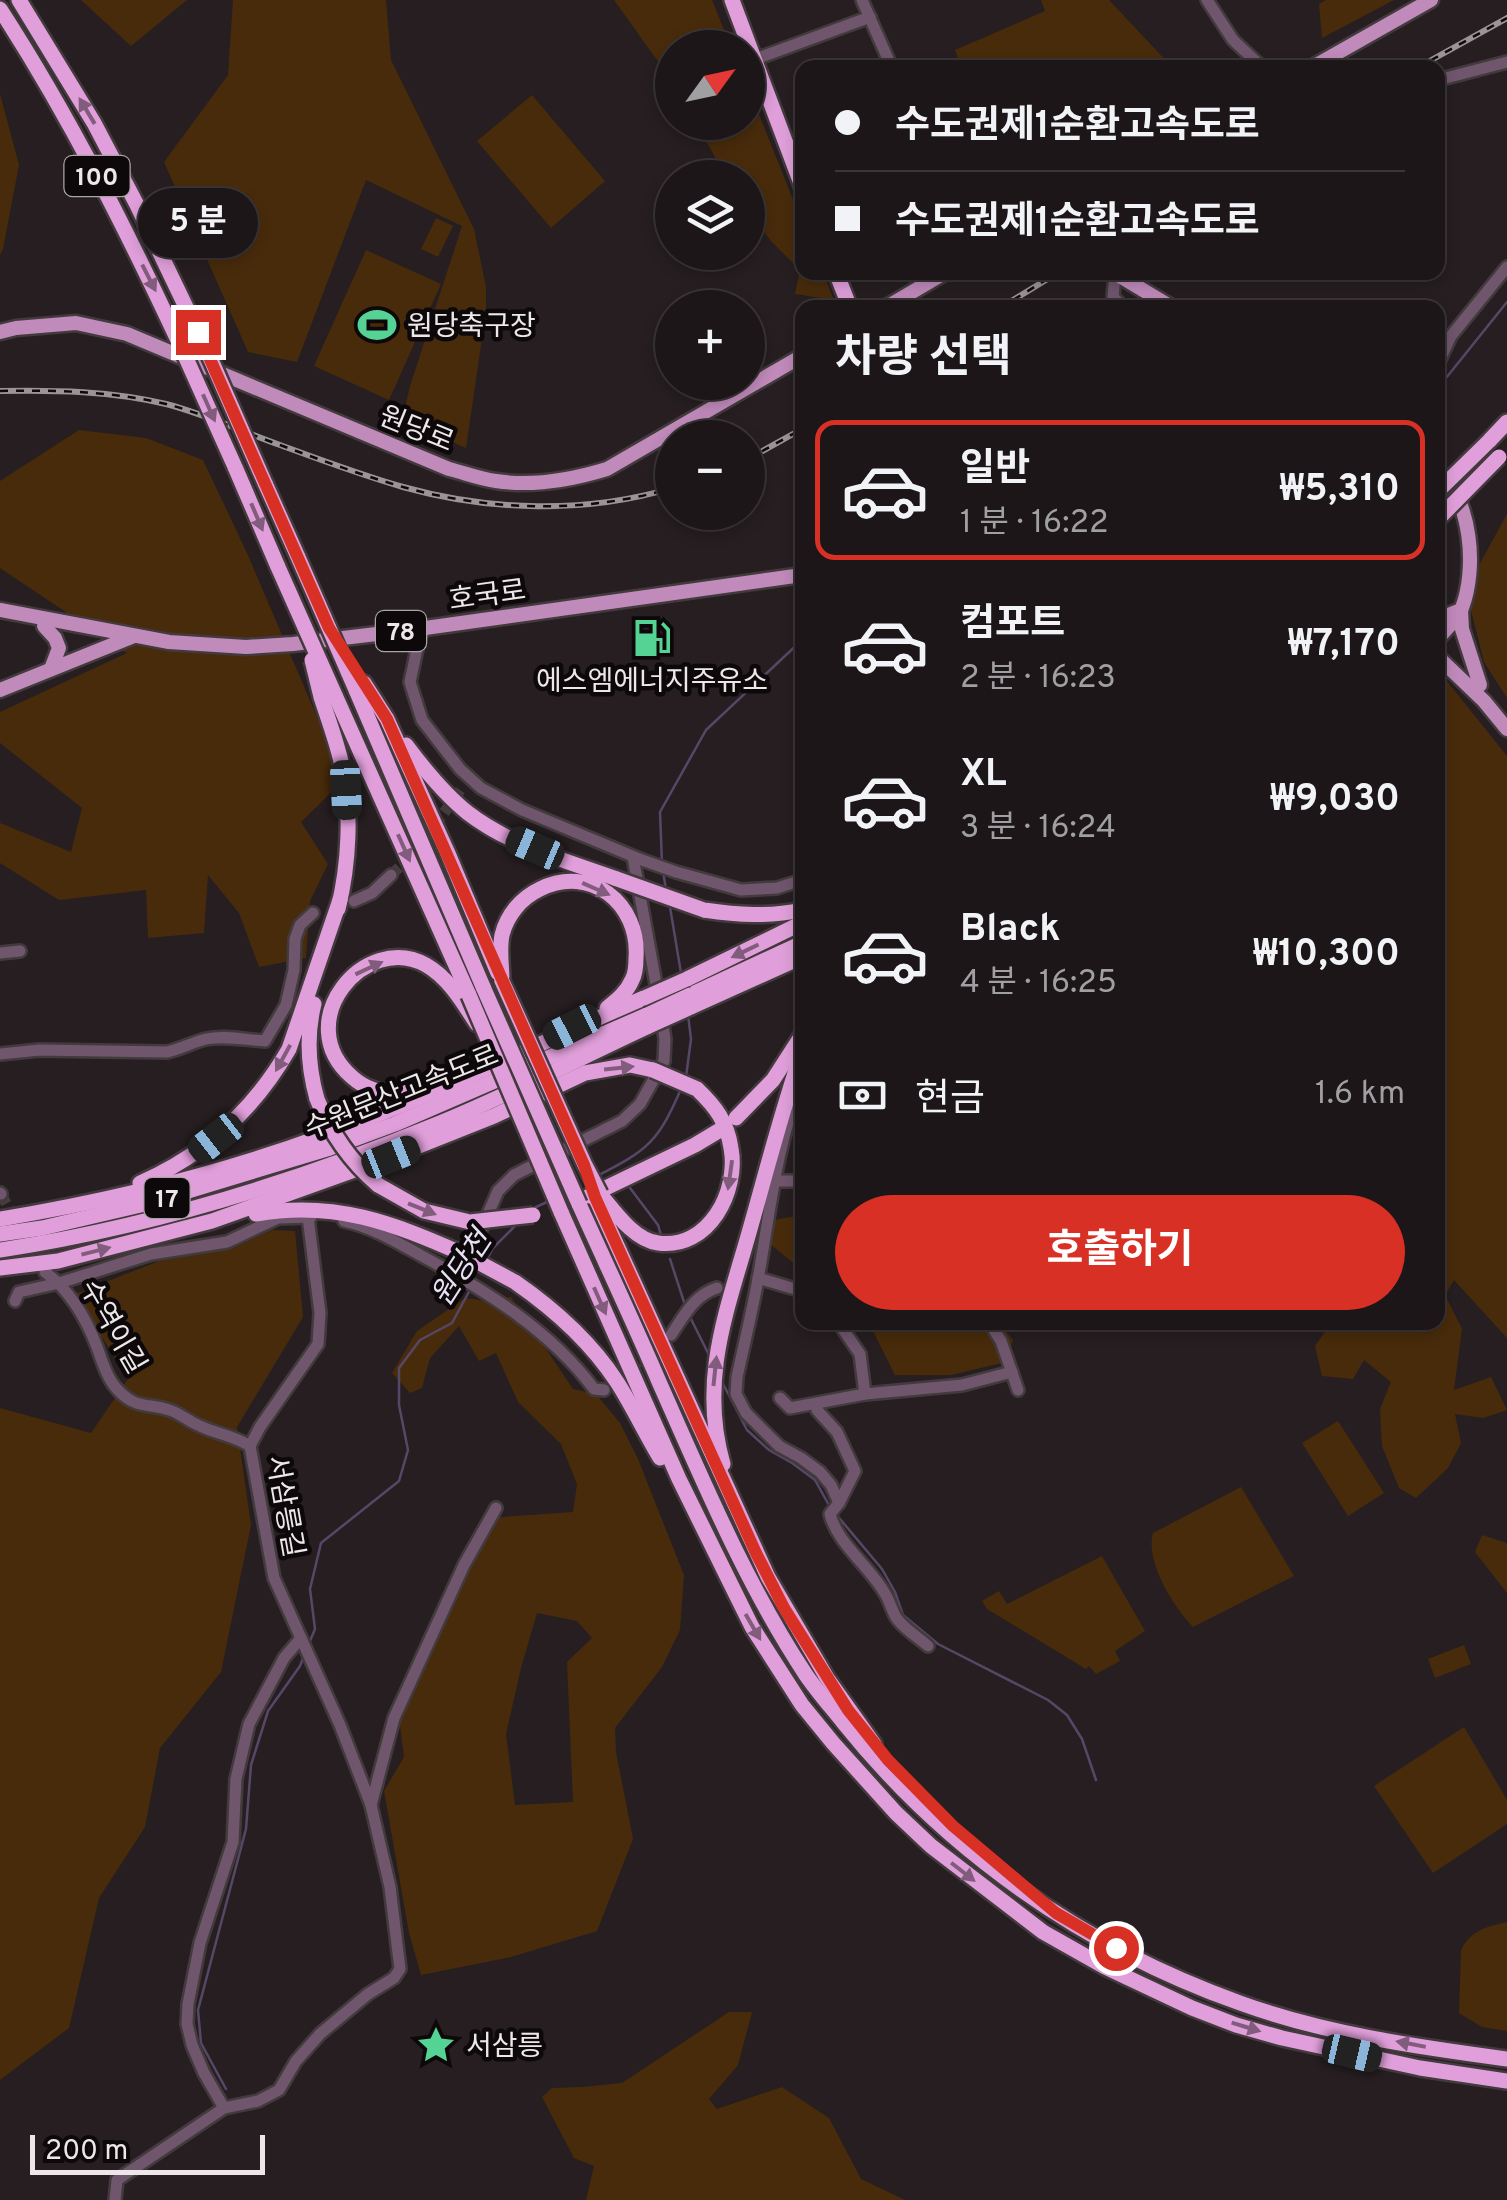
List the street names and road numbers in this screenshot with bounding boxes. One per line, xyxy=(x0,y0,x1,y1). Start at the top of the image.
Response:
road number: 100 xyxy=(64,156,130,196)
street label: 원당로 xyxy=(373,400,458,462)
street label: 호국로 xyxy=(447,574,528,620)
road number: 78 xyxy=(376,611,426,651)
street label: 수원문산고속도로 xyxy=(300,1038,504,1149)
road number: 17 xyxy=(144,1178,190,1218)
street label: 수역이길 xyxy=(70,1274,153,1381)
street label: 서삼릉길 xyxy=(256,1453,310,1560)

